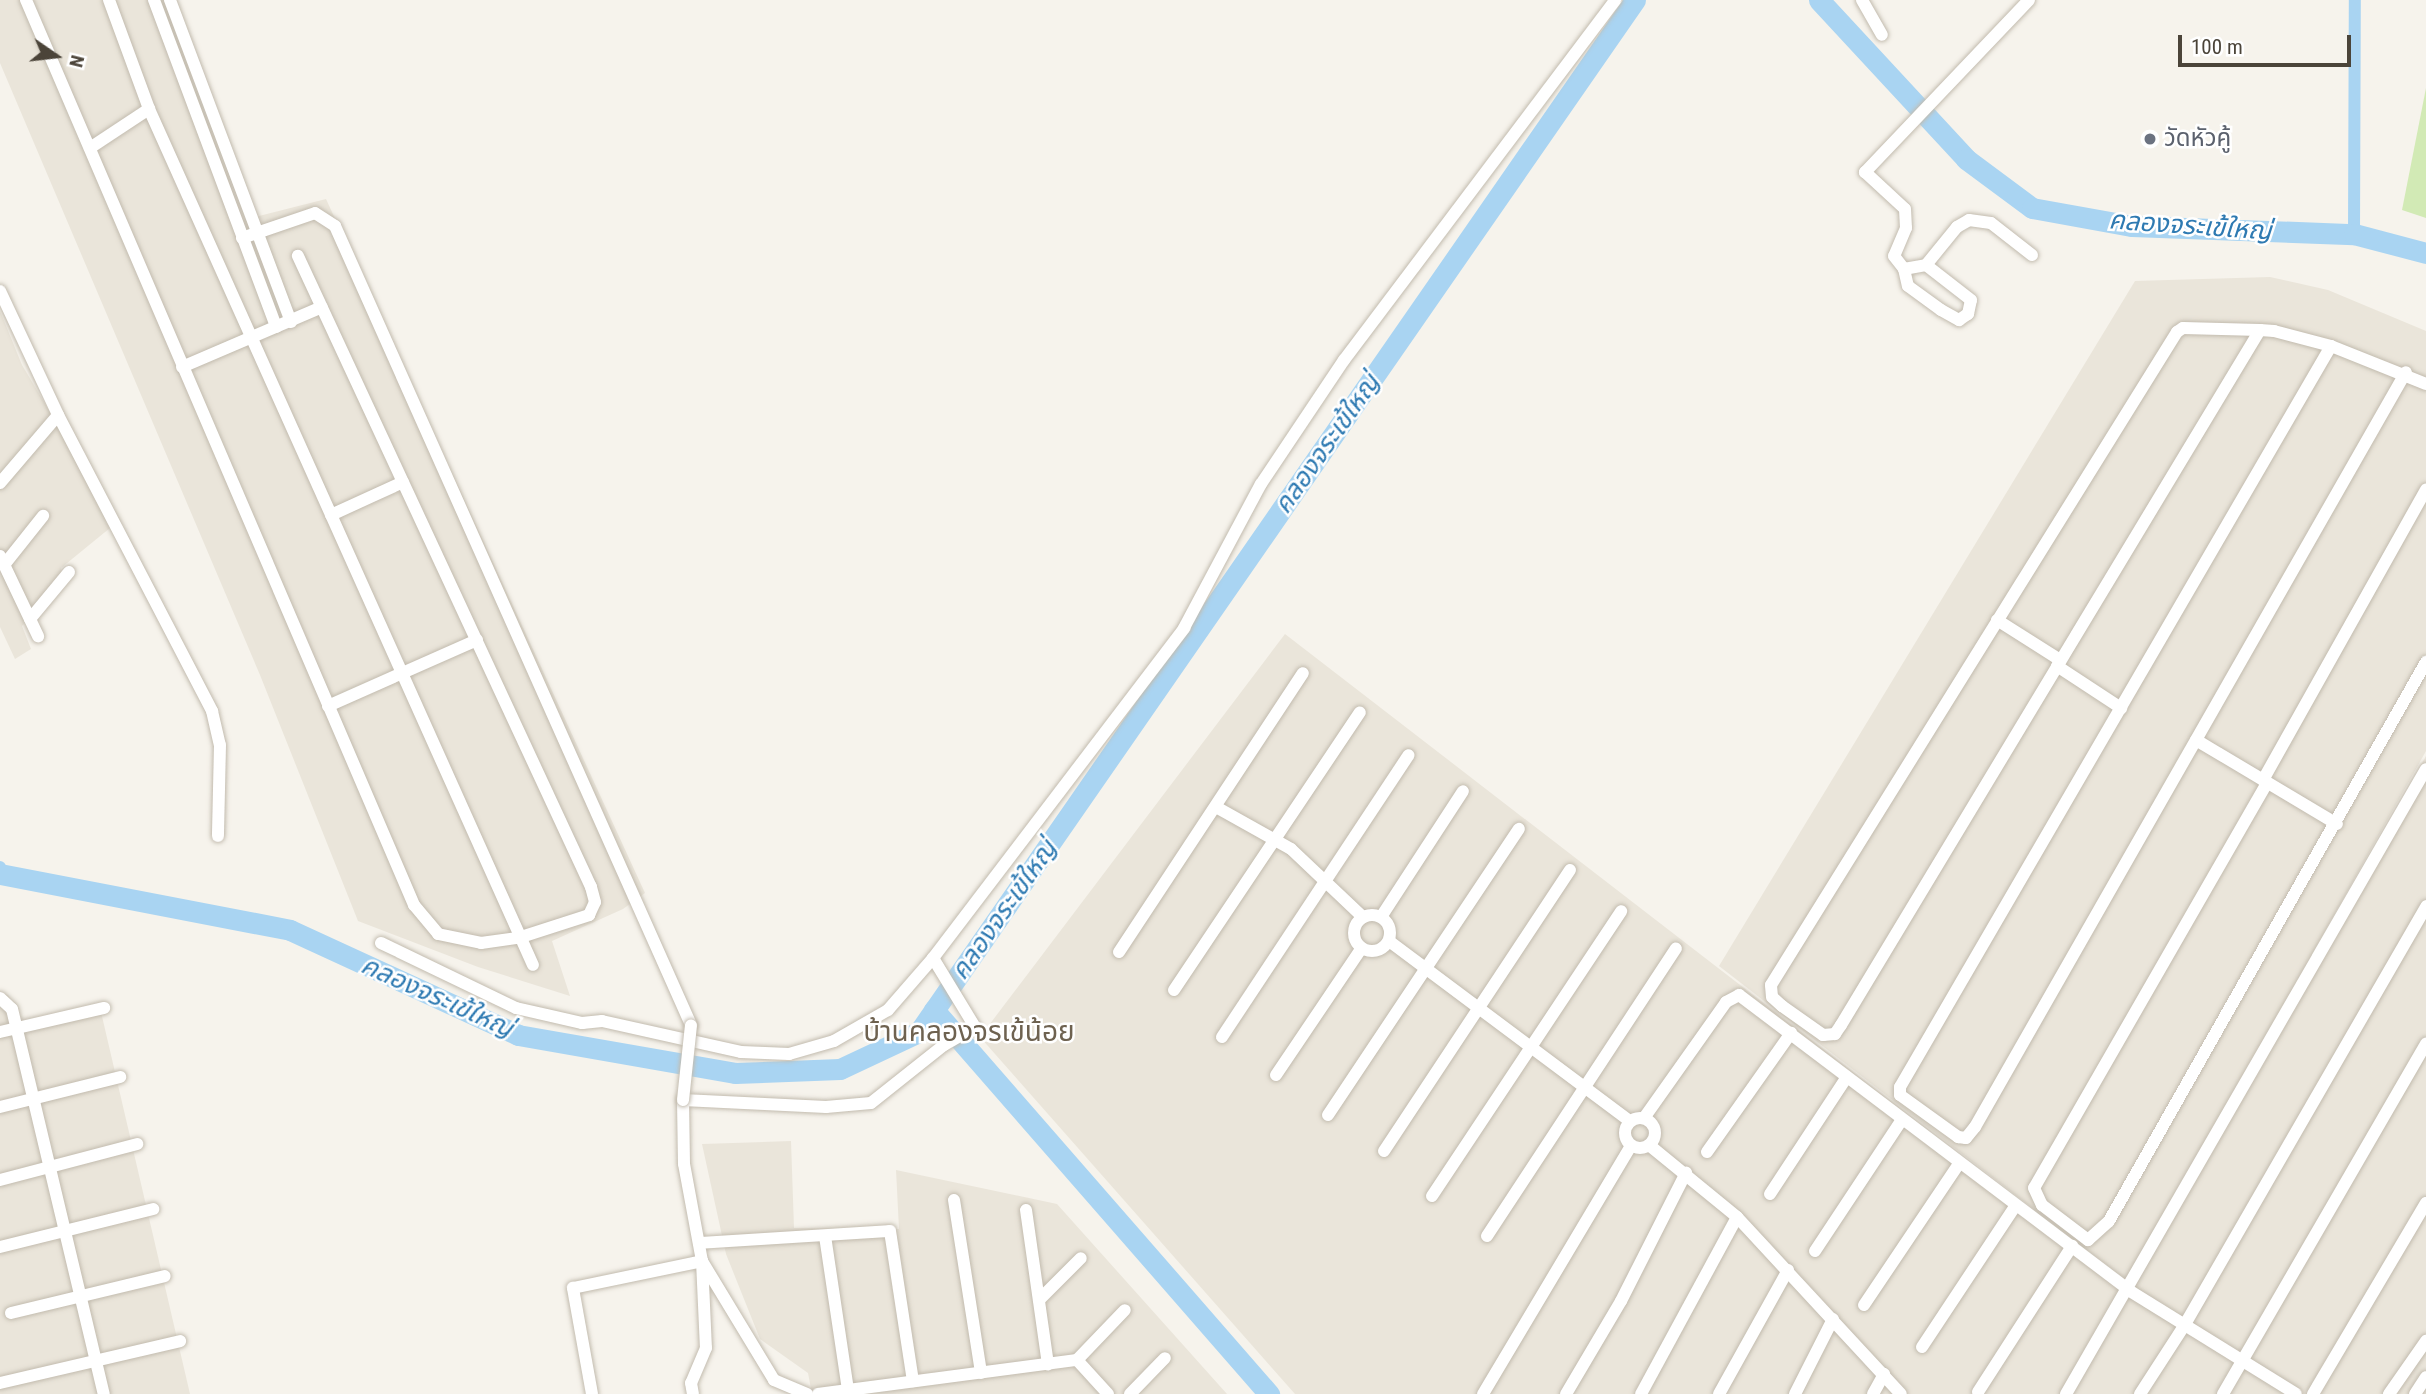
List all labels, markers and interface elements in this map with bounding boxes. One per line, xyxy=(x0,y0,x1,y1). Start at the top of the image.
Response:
north arrow xyxy=(21,21,91,91)
scale bar xyxy=(2181,21,2354,65)
text: 100 m xyxy=(2191,35,2243,59)
text: N xyxy=(64,53,89,70)
place label: วัดหัวคู้ xyxy=(2164,125,2231,153)
marker: วัดหัวคู้ xyxy=(2142,131,2158,147)
water label: คลองจระเข้ใหญ่ xyxy=(2108,205,2272,247)
water label: คลองจระเข้ใหญ่ xyxy=(1267,368,1387,520)
water label: คลองจระเข้ใหญ่ xyxy=(944,834,1064,986)
water label: คลองจระเข้ใหญ่ xyxy=(356,950,518,1044)
district label: บ้านคลองจรเข้น้อย xyxy=(863,1015,1075,1049)

